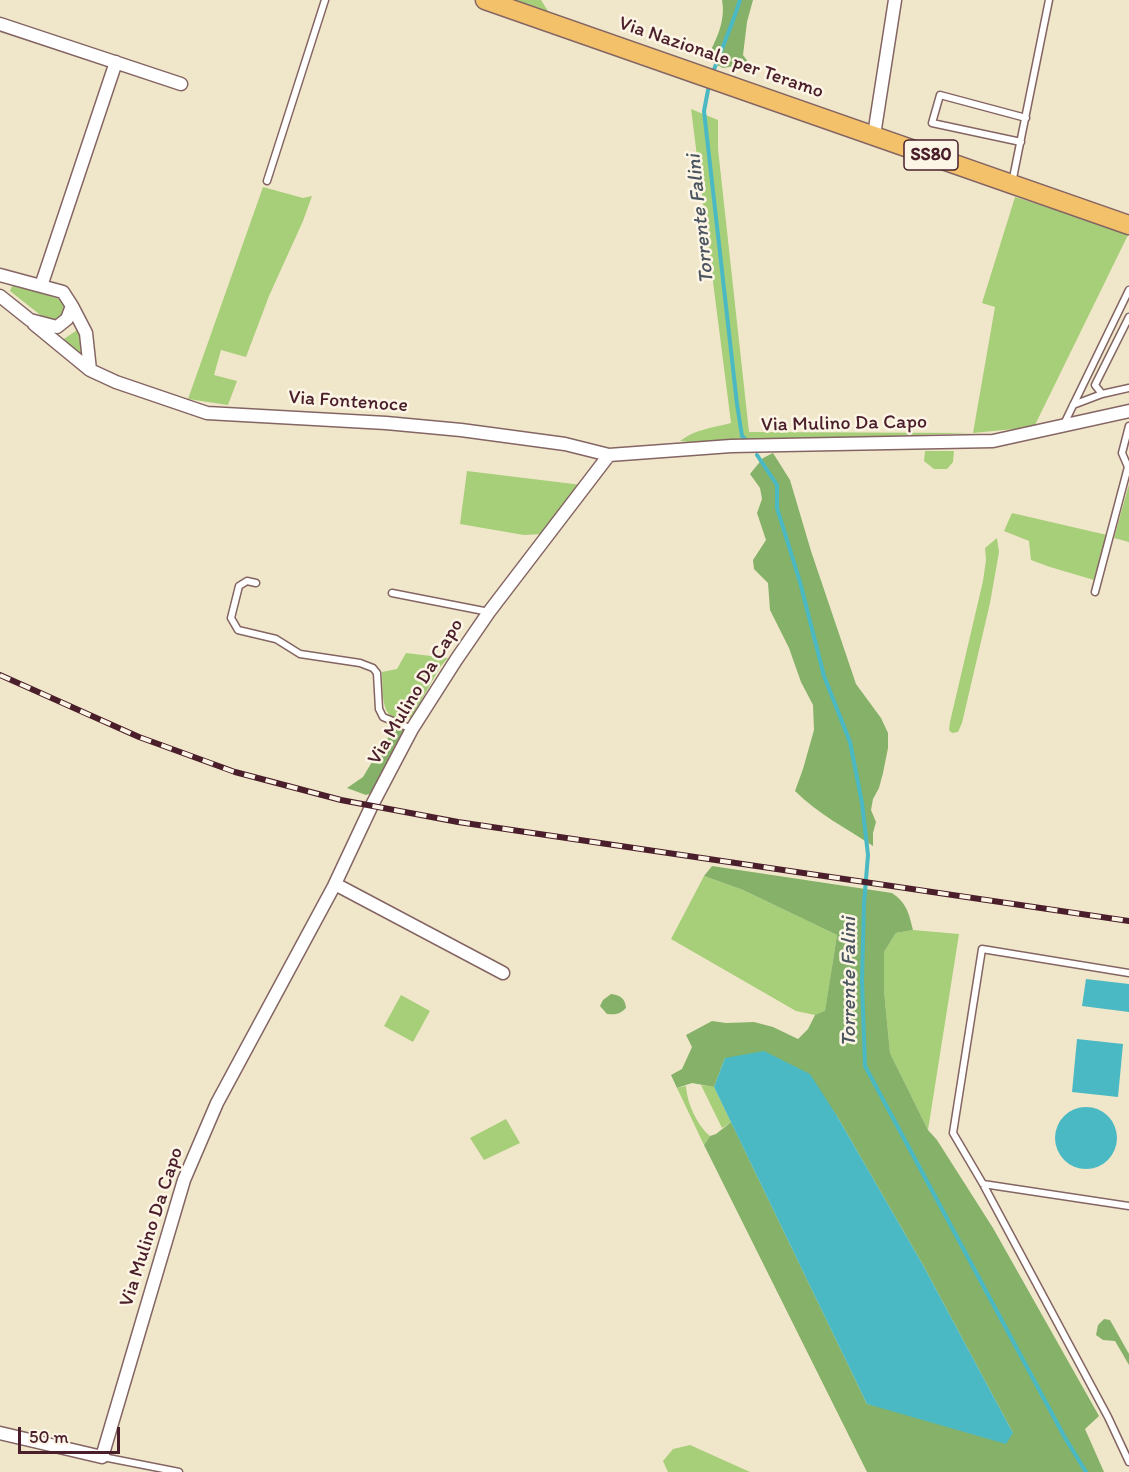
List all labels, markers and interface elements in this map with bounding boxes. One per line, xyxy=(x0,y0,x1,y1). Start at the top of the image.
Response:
street label: Via Nazionale per Teramo xyxy=(615,12,827,104)
road number: SS80 xyxy=(904,140,958,170)
water label: Torrente Falini xyxy=(682,153,720,285)
street label: Via Fontenoce xyxy=(287,386,409,418)
street label: Via Mulino Da Capo xyxy=(761,411,927,437)
street label: Via Mulino Da Capo xyxy=(363,615,469,769)
water label: Torrente Falini xyxy=(837,917,863,1047)
street label: Via Mulino Da Capo xyxy=(115,1144,189,1310)
scale bar xyxy=(21,1415,123,1453)
text: 50 m xyxy=(29,1426,69,1448)

